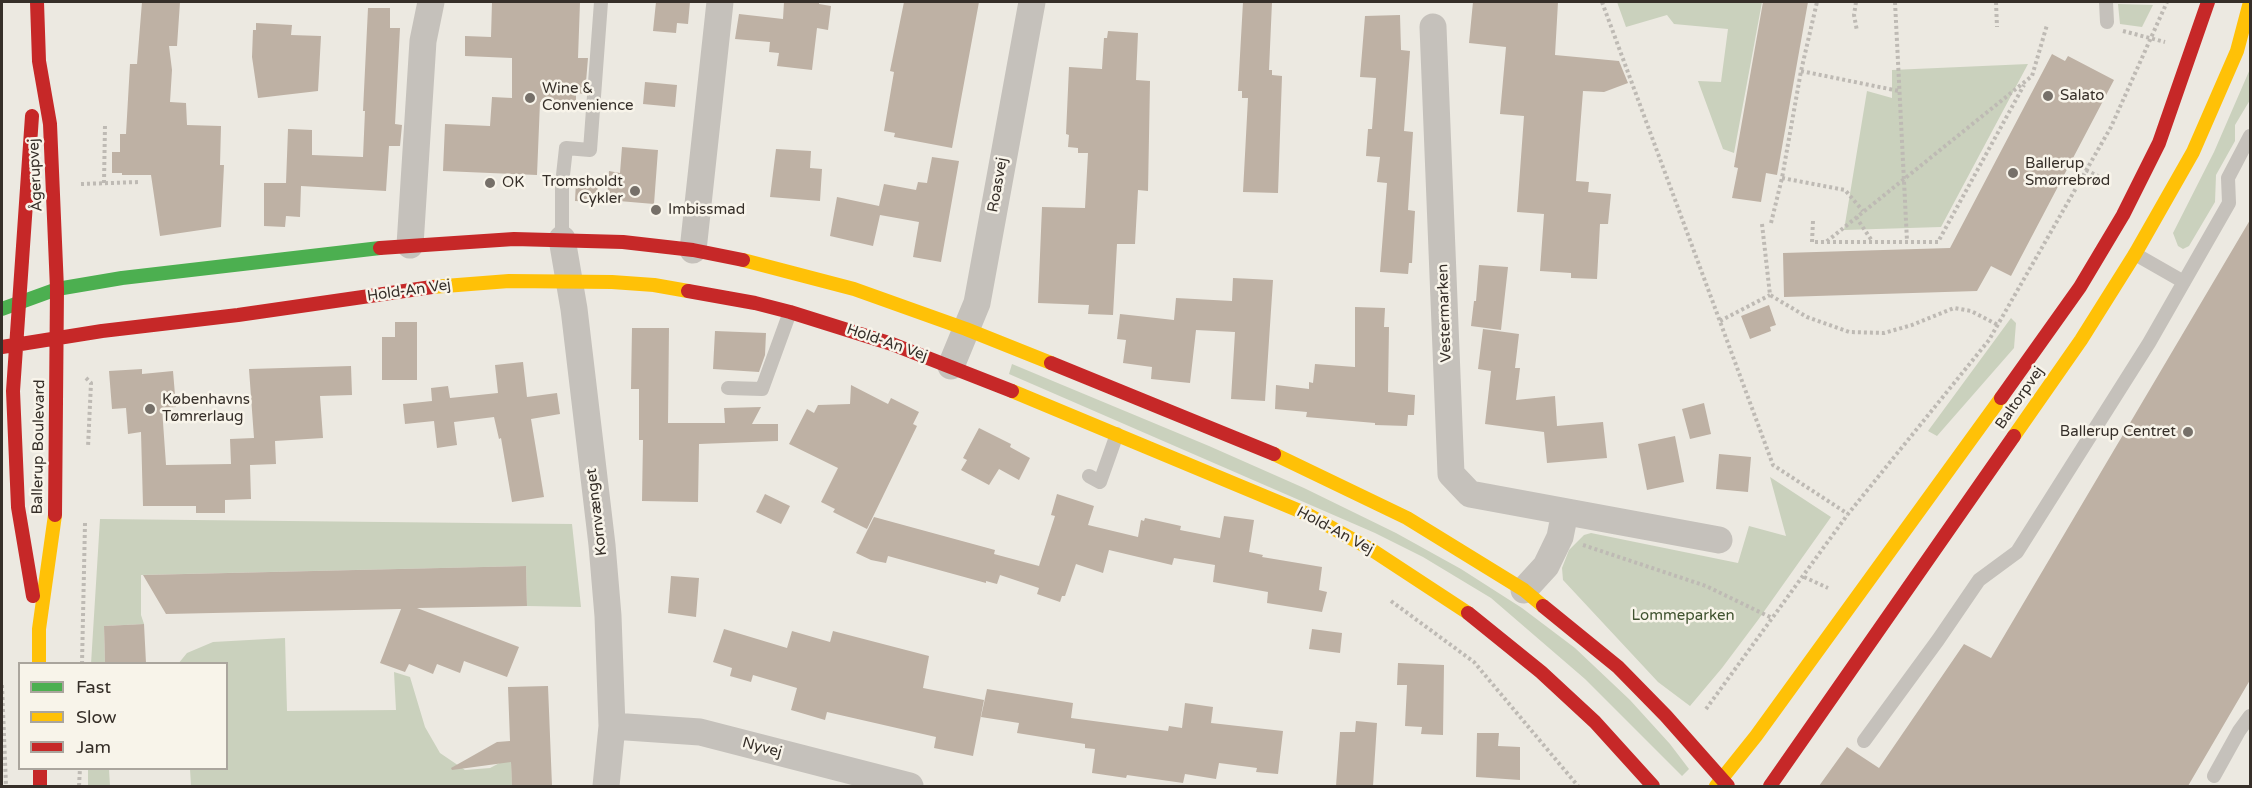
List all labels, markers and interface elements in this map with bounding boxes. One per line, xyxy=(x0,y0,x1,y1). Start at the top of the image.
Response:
place label: Wine & Convenience xyxy=(542,80,634,115)
place label: Salato xyxy=(2060,87,2104,105)
marker: Salato xyxy=(2041,89,2055,103)
marker: Wine & Convenience xyxy=(523,91,537,105)
street label: Ågerupvej xyxy=(25,138,47,212)
place label: Ballerup Smørrebrød xyxy=(2025,155,2110,190)
street label: Roasvej xyxy=(984,156,1012,214)
marker: Ballerup Smørrebrød xyxy=(2006,166,2020,180)
place label: Tromsholdt Cykler xyxy=(542,173,623,208)
place label: OK xyxy=(502,174,524,192)
marker: OK xyxy=(483,176,497,190)
marker: Tromsholdt Cykler xyxy=(628,184,642,198)
place label: Imbissmad xyxy=(668,201,745,219)
marker: Imbissmad xyxy=(649,203,663,217)
street label: Vestermarken xyxy=(1434,263,1456,363)
street label: Hold-An Vej xyxy=(366,276,452,306)
street label: Hold-An Vej xyxy=(844,321,930,365)
street label: Baltorpvej xyxy=(1992,363,2048,433)
street label: Ballerup Boulevard xyxy=(29,379,49,515)
place label: Københavns Tømrerlaug xyxy=(162,391,250,426)
marker: Københavns Tømrerlaug xyxy=(143,402,157,416)
place label: Ballerup Centret xyxy=(2060,423,2176,441)
marker: Ballerup Centret xyxy=(2181,425,2195,439)
street label: Kornvænget xyxy=(583,467,611,557)
street label: Hold-An Vej xyxy=(1293,503,1377,559)
park label: Lommeparken xyxy=(1631,607,1735,625)
legend xyxy=(18,662,228,770)
text: Fast xyxy=(76,676,111,698)
text: Slow xyxy=(76,706,117,728)
street label: Nyvej xyxy=(740,734,784,762)
text: Jam xyxy=(76,736,111,758)

